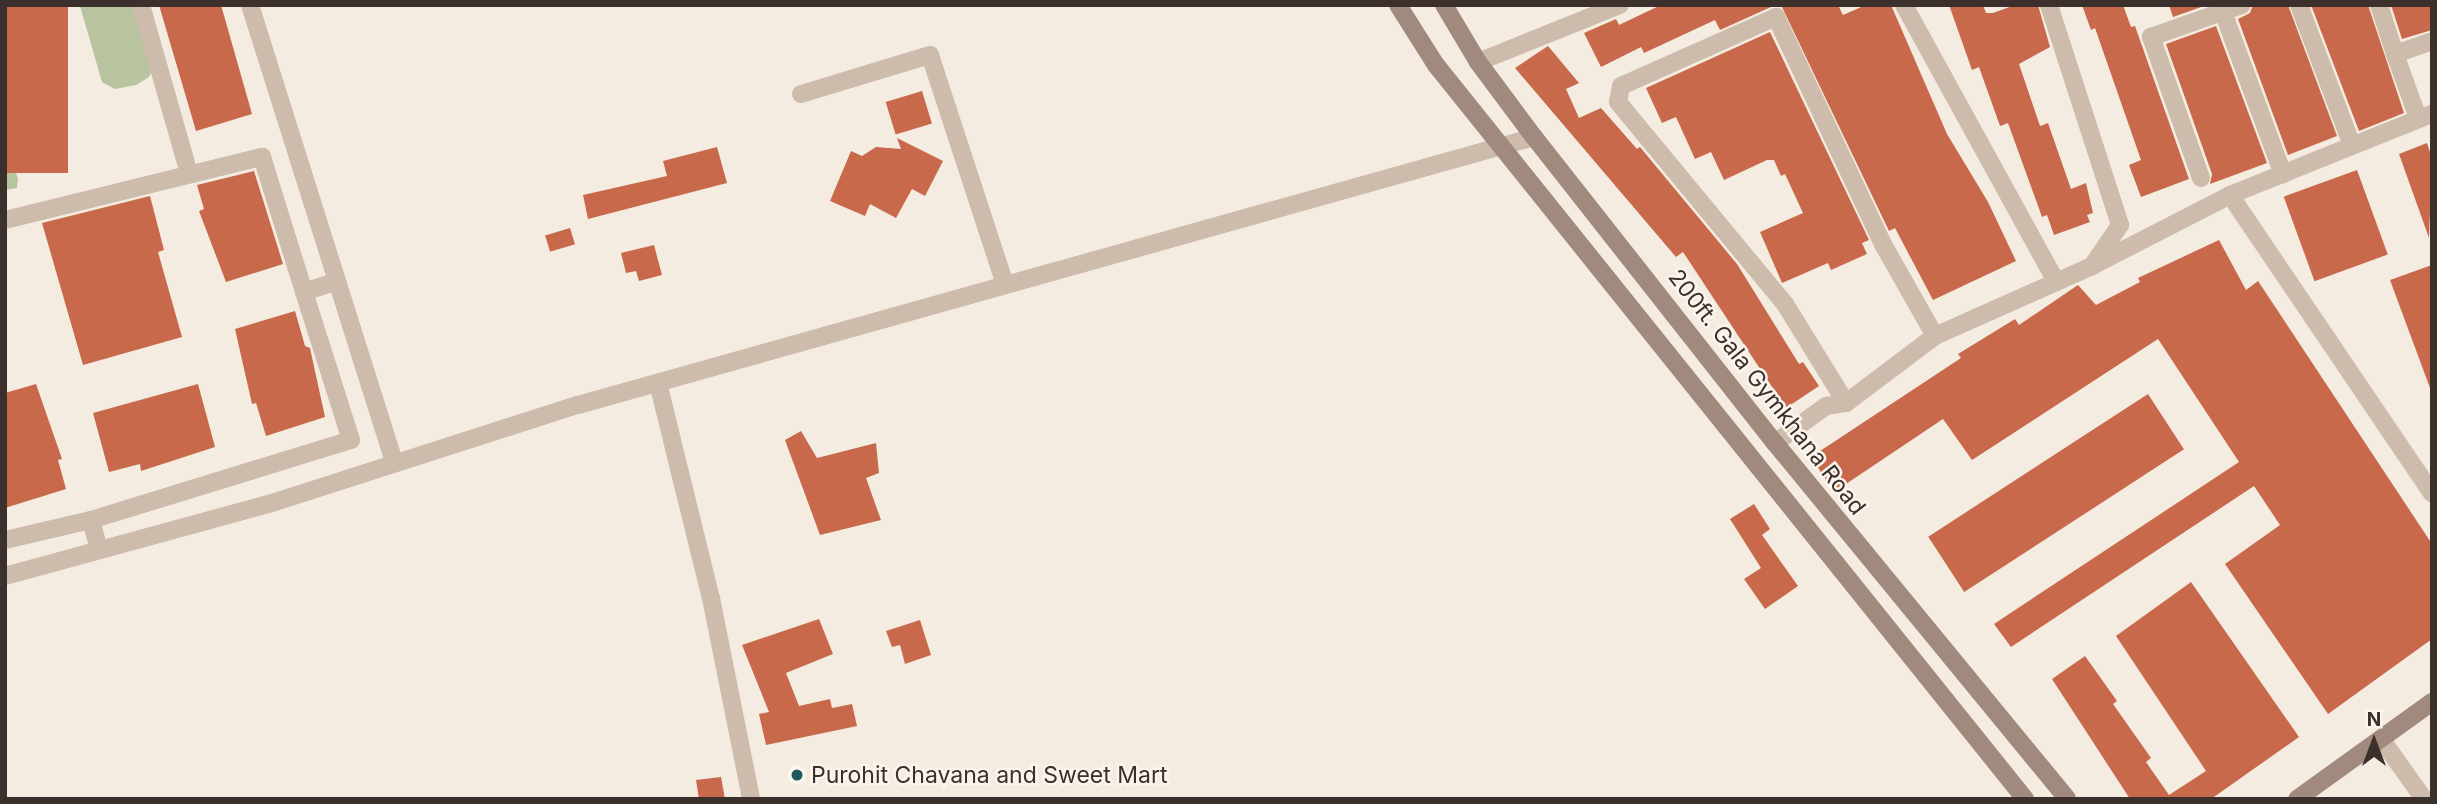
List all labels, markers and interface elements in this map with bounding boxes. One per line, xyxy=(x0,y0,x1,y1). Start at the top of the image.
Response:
street label: 200ft. Gala Gymkhana Road xyxy=(1662,264,1872,520)
north arrow xyxy=(2339,706,2409,776)
text: N xyxy=(2367,708,2381,731)
place label: Purohit Chavana and Sweet Mart xyxy=(811,761,1167,789)
marker: Purohit Chavana and Sweet Mart xyxy=(789,767,805,783)

